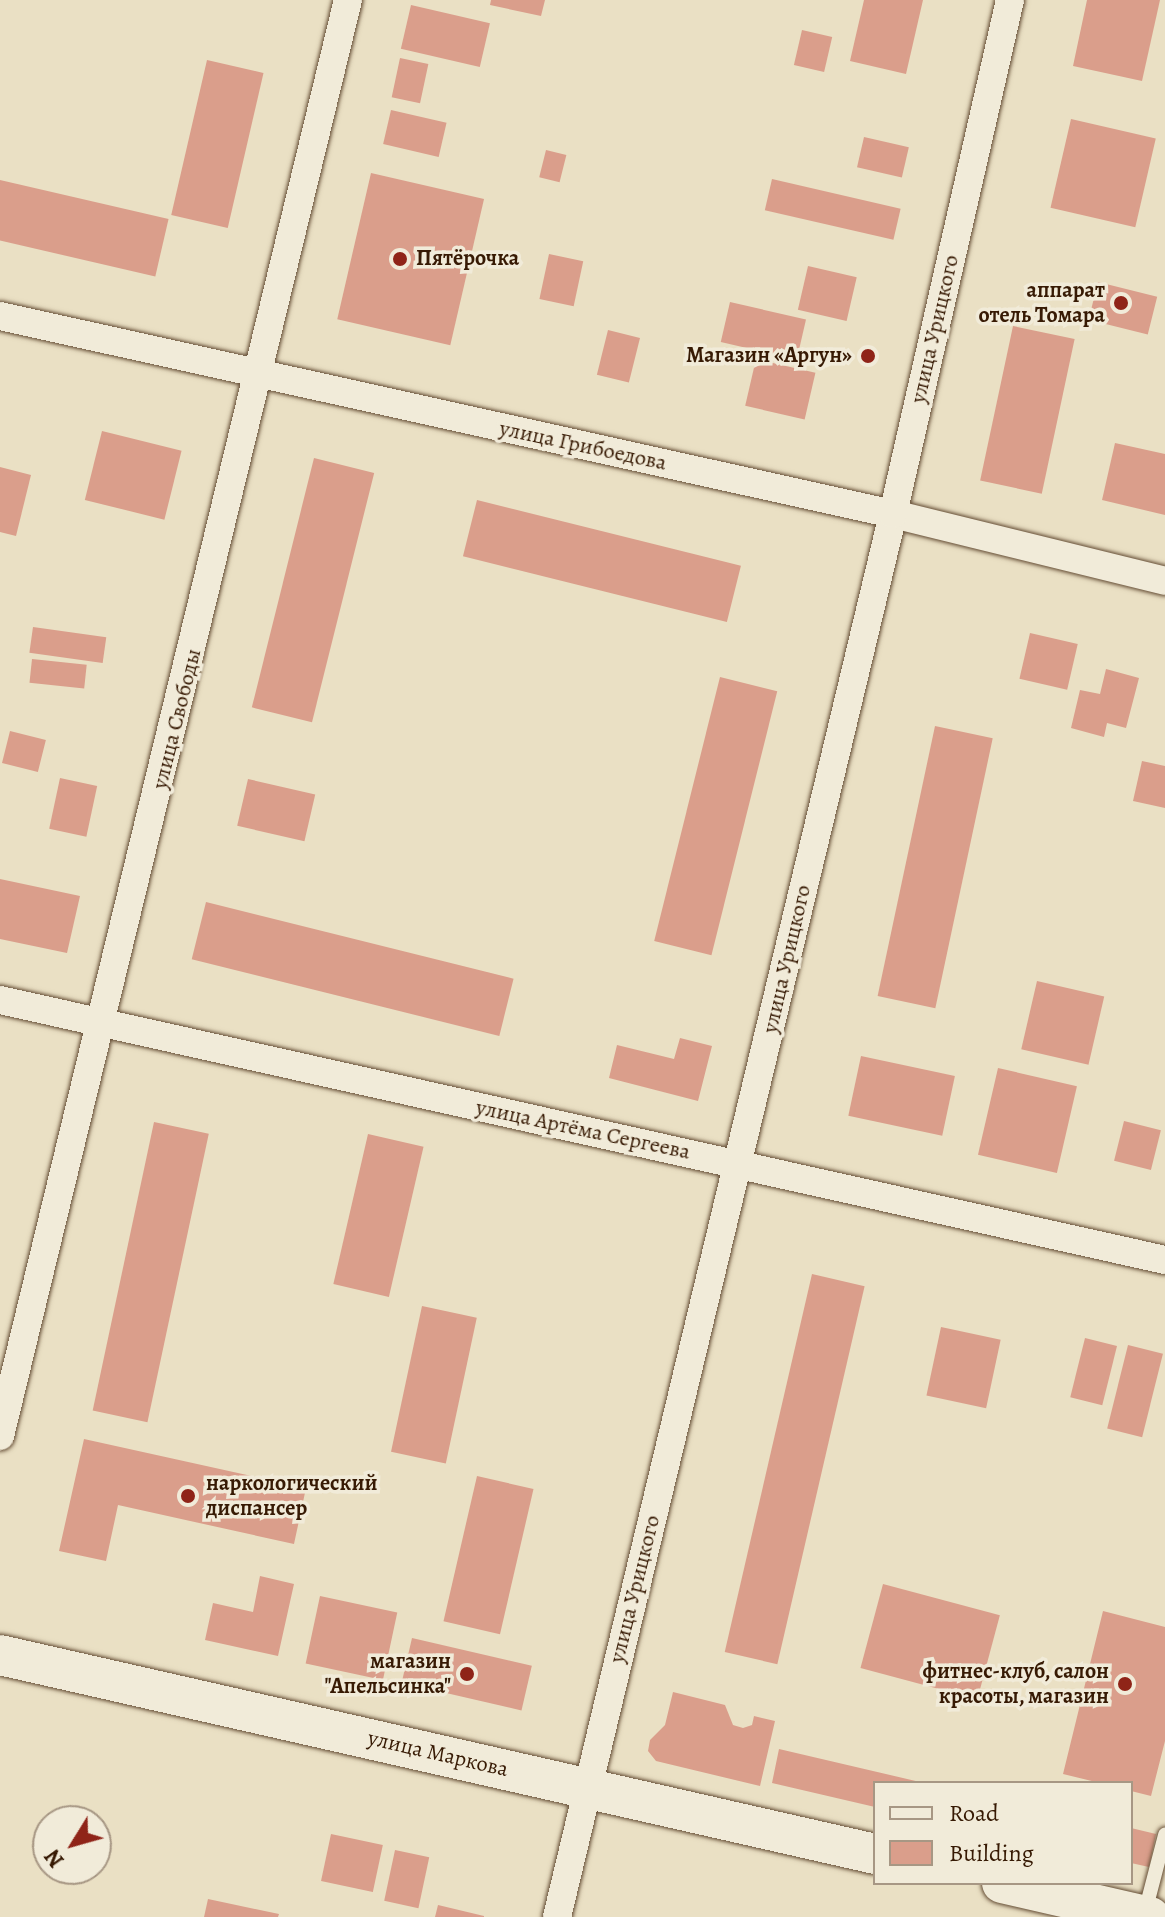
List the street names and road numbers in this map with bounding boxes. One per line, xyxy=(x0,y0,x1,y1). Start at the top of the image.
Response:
street label: улица Урицкого xyxy=(905,252,965,406)
street label: улица Грибоедова xyxy=(497,415,669,477)
street label: улица Свободы xyxy=(147,646,207,792)
street label: улица Урицкого xyxy=(757,882,817,1036)
street label: улица Артёма Сергеева xyxy=(473,1094,693,1166)
street label: улица Урицкого xyxy=(604,1512,666,1666)
street label: улица Маркова xyxy=(365,1725,511,1783)

